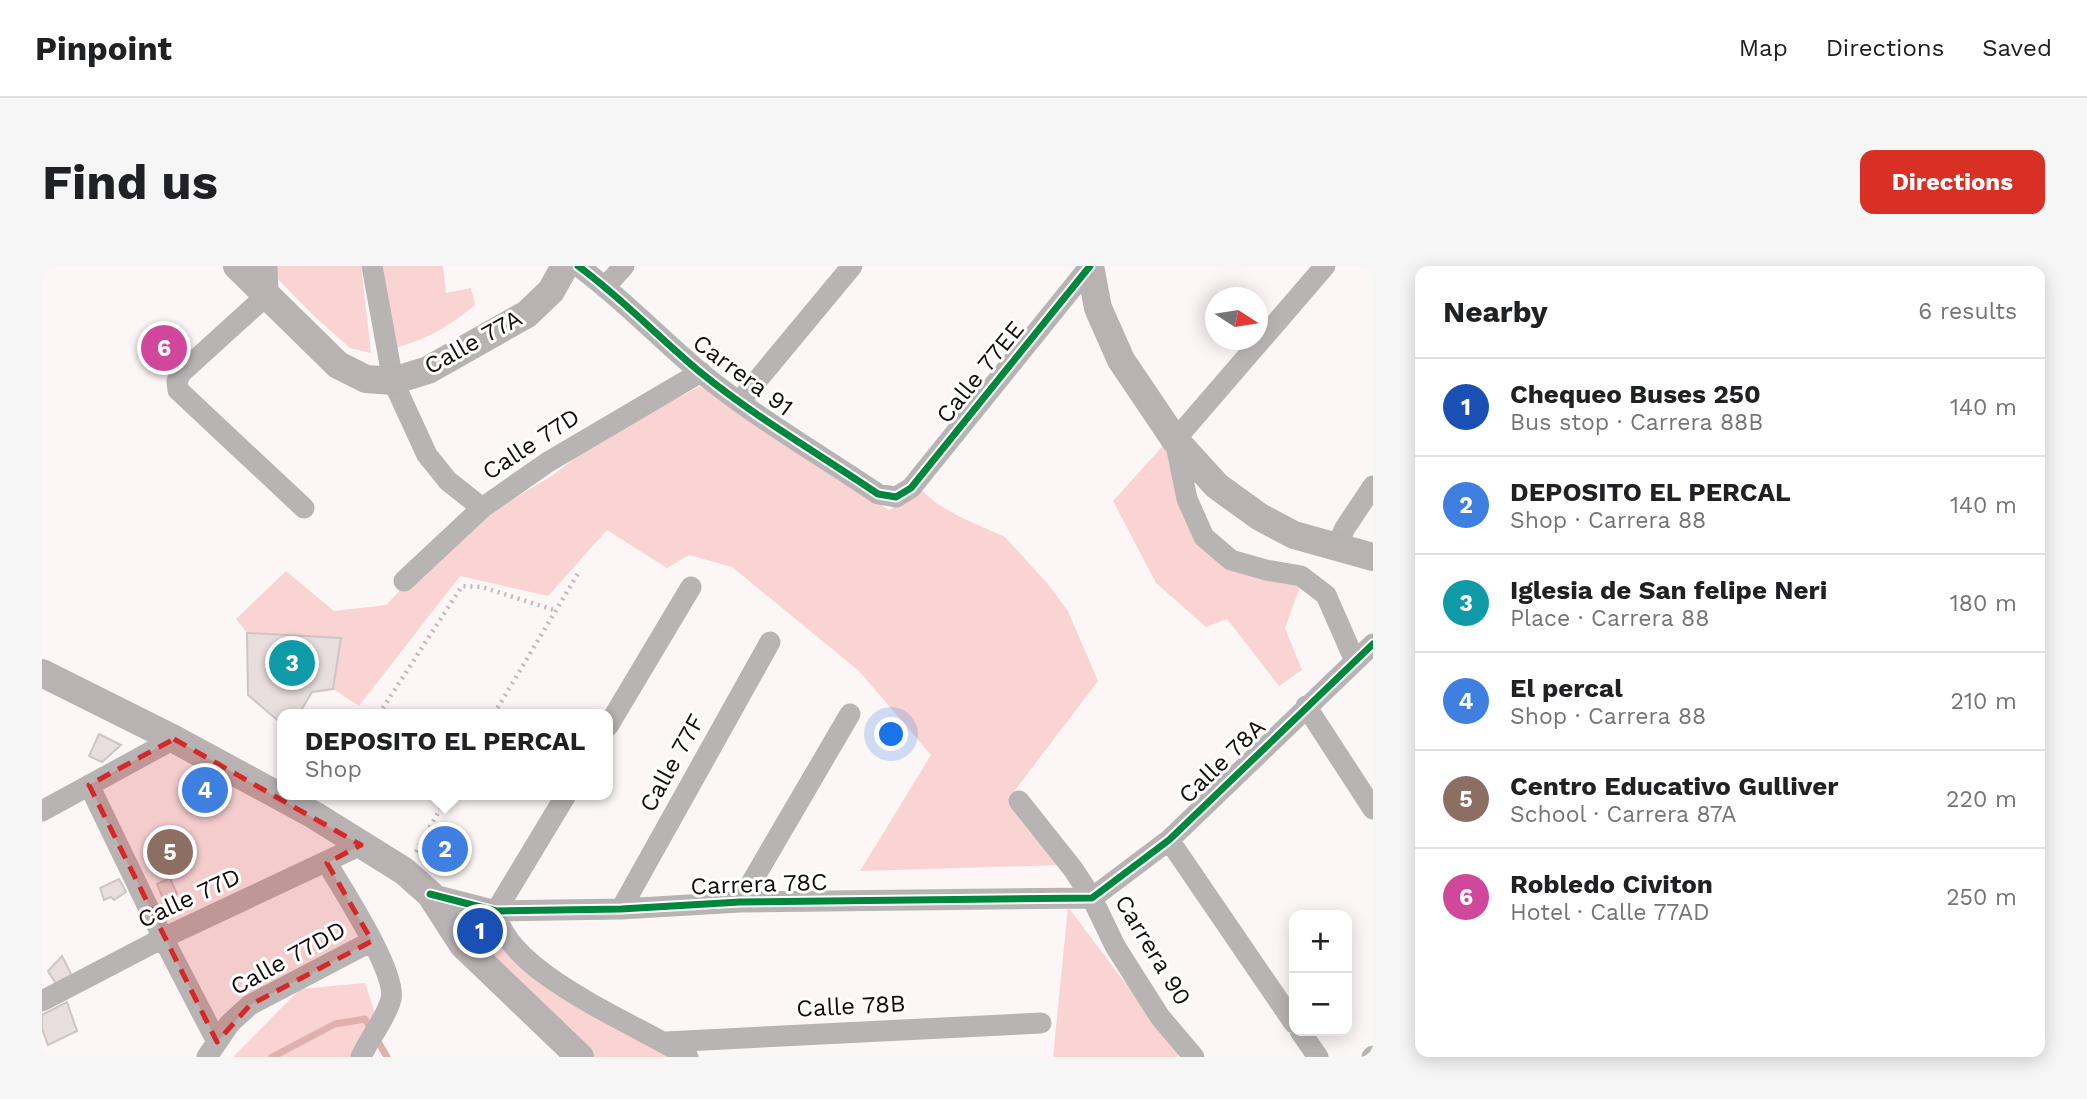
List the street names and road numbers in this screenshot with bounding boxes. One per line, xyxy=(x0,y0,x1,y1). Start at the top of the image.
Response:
street label: Calle 77A xyxy=(419,304,527,380)
street label: Calle 77EE xyxy=(930,315,1030,429)
street label: Carrera 91 xyxy=(687,328,799,422)
street label: Calle 77D xyxy=(477,402,585,486)
street label: Calle 77F xyxy=(634,709,710,817)
street label: Calle 78A xyxy=(1173,713,1271,809)
street label: Calle 77D xyxy=(133,862,245,934)
street label: Carrera 78C xyxy=(690,868,828,900)
street label: Carrera 90 xyxy=(1109,890,1197,1010)
street label: Calle 77DD xyxy=(226,915,350,1001)
street label: Calle 78B xyxy=(796,989,906,1023)

